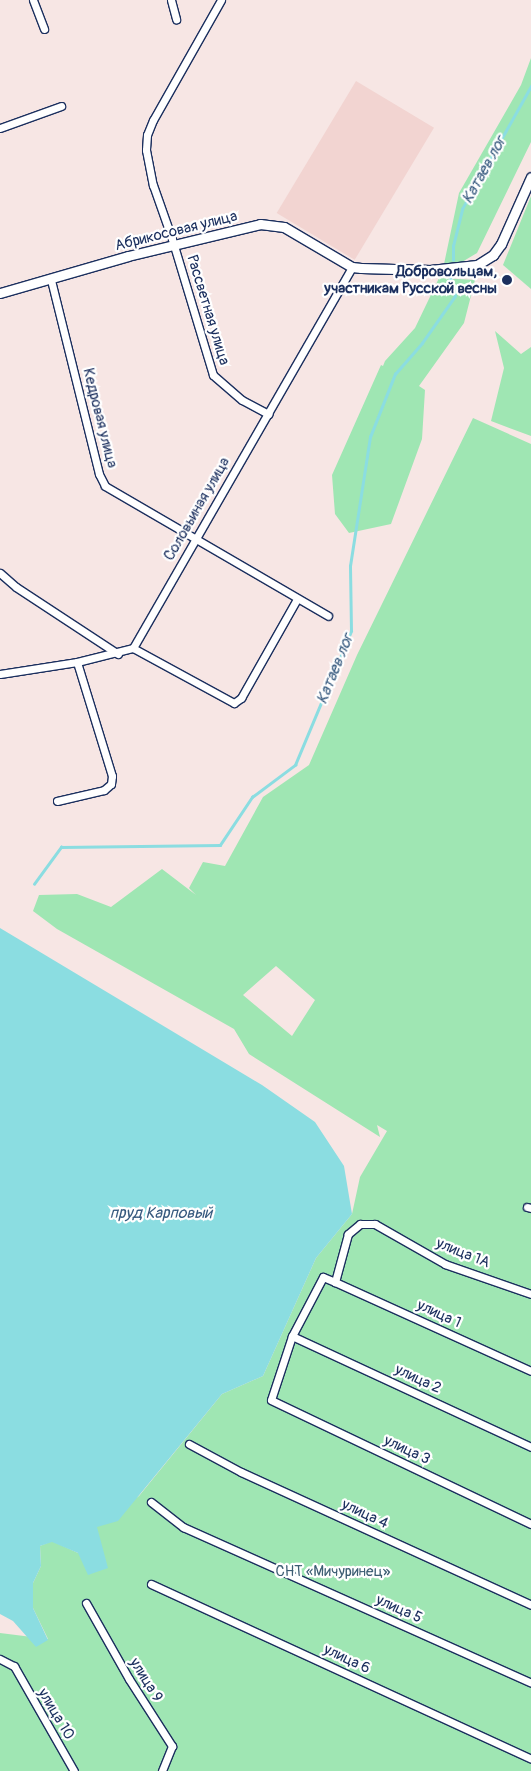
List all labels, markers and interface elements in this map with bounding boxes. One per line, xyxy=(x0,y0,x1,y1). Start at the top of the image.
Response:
water label: Катаев лог xyxy=(458,133,510,207)
street label: Абрикосовая улица xyxy=(113,207,239,255)
street label: Рассветная улица xyxy=(183,253,233,367)
place label: Добровольцам, участникам Русской весны xyxy=(324,262,497,297)
marker: Добровольцам, участникам Русской весны xyxy=(501,274,513,286)
street label: Кедровая улица xyxy=(79,366,121,470)
street label: Соловьиная улица xyxy=(160,454,234,564)
water label: Катаев лог xyxy=(312,631,358,707)
water label: пруд Карповый xyxy=(110,1203,212,1223)
street label: улица 1А xyxy=(434,1234,492,1272)
street label: улица 1 xyxy=(414,1296,464,1332)
street label: улица 2 xyxy=(392,1360,444,1398)
street label: улица 3 xyxy=(381,1431,433,1469)
street label: улица 4 xyxy=(339,1495,391,1533)
park label: СНТ «Мичуринец» xyxy=(276,1563,390,1581)
street label: улица 5 xyxy=(373,1591,425,1627)
street label: улица 6 xyxy=(321,1640,373,1678)
street label: улица 9 xyxy=(126,1655,166,1705)
street label: улица 10 xyxy=(34,1685,78,1743)

